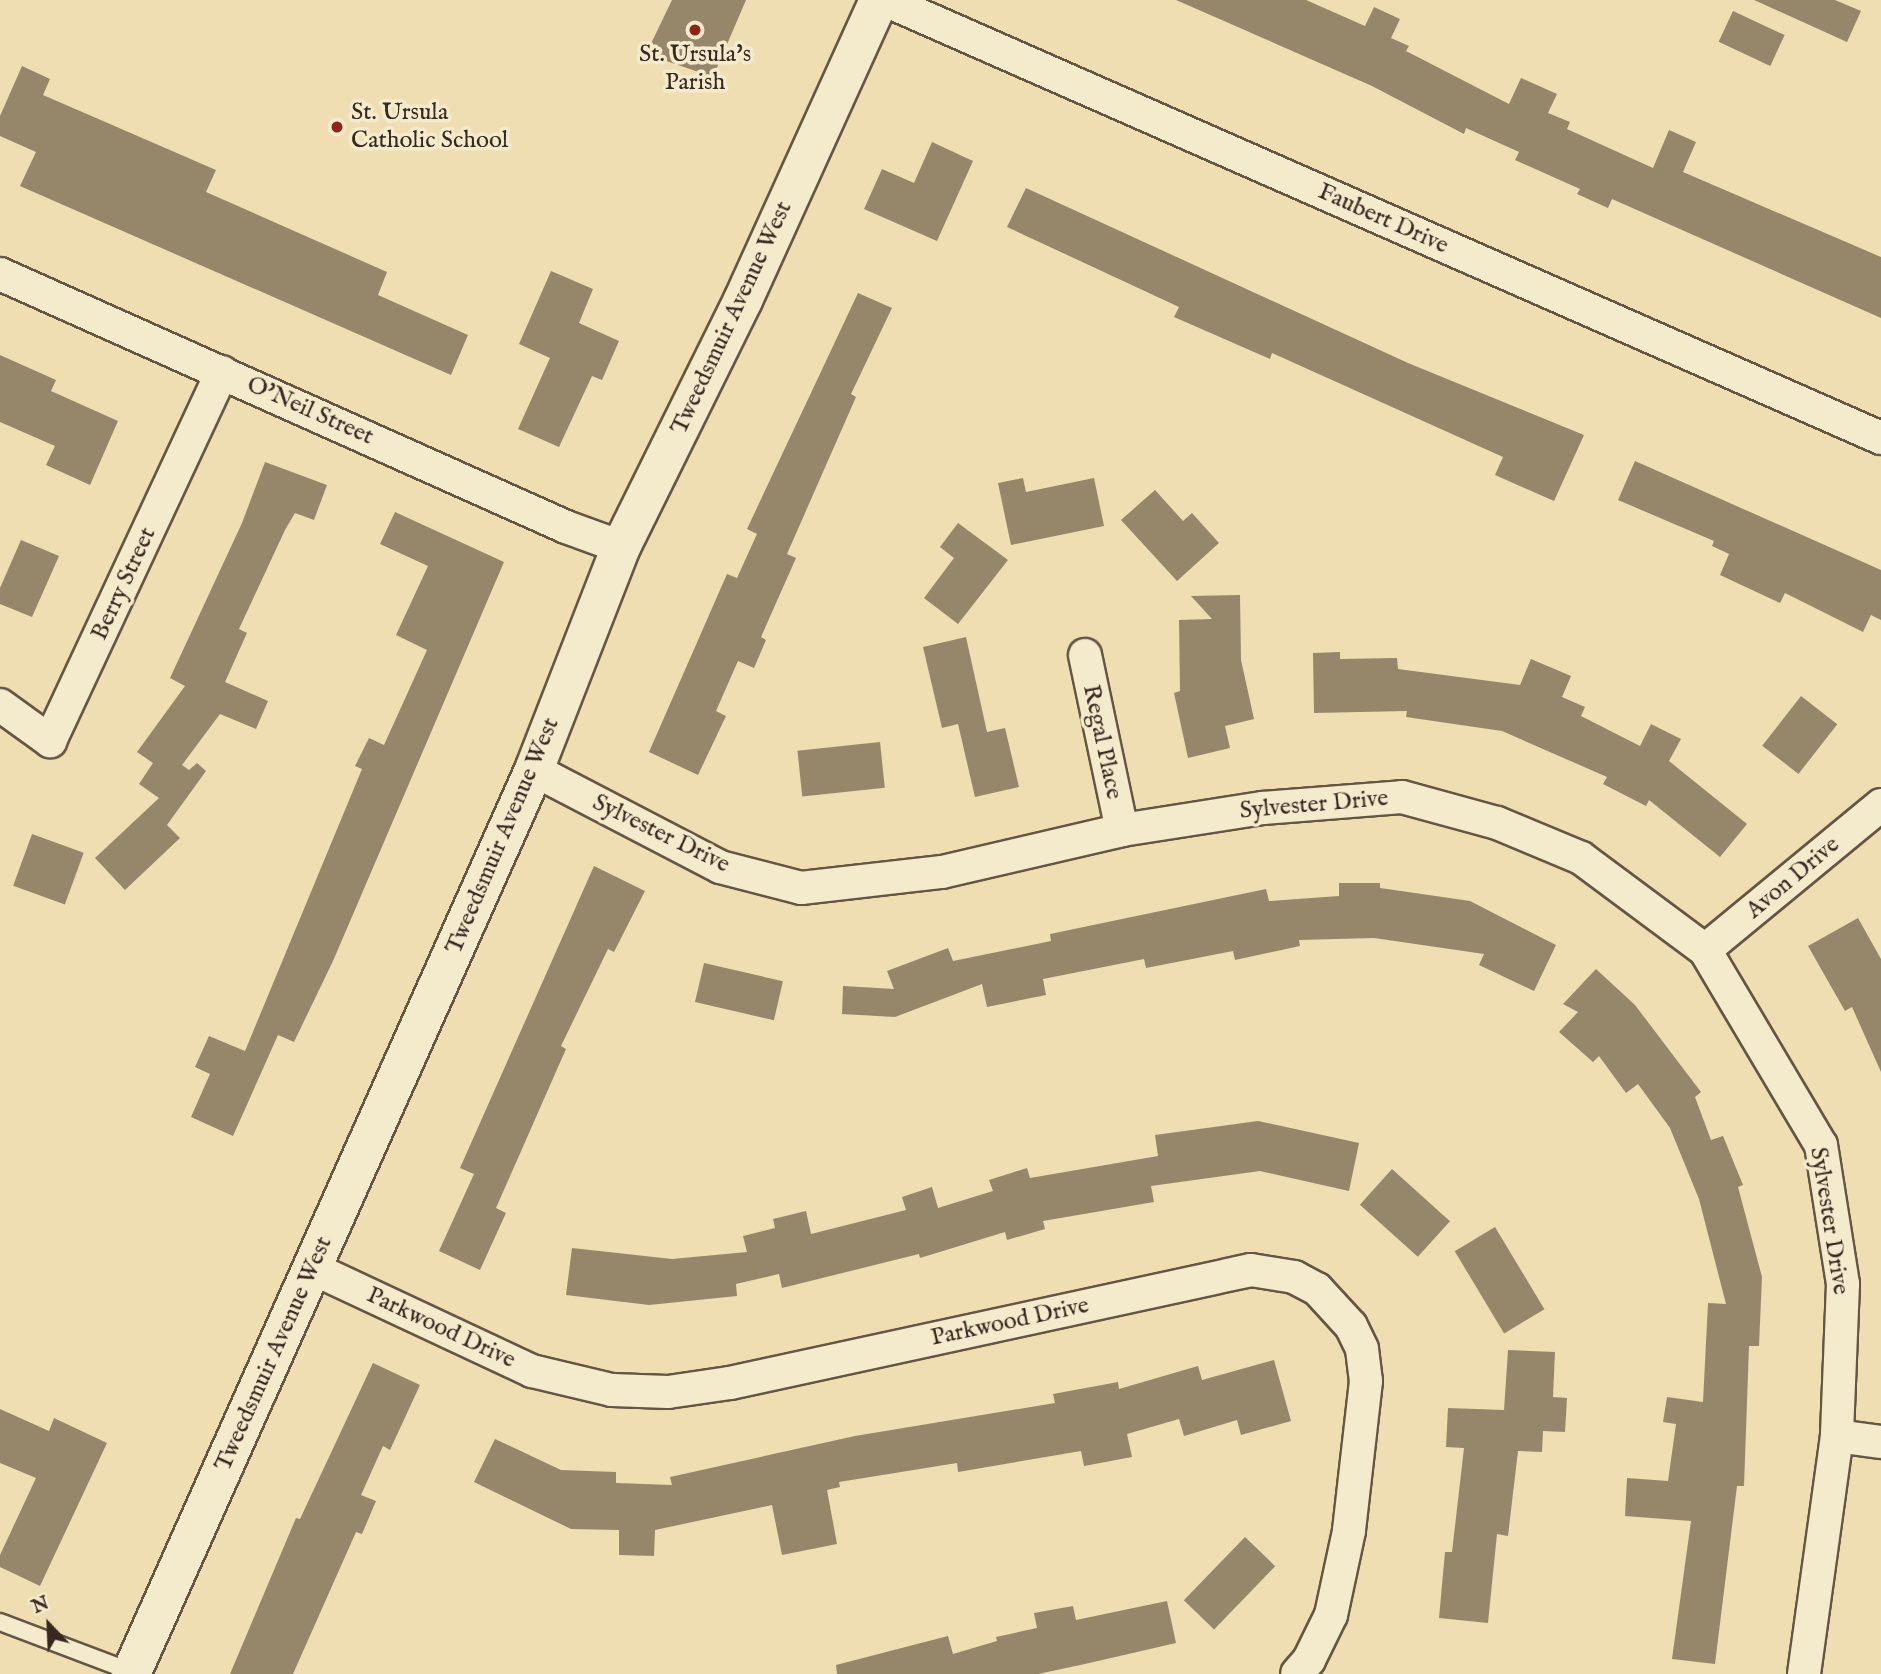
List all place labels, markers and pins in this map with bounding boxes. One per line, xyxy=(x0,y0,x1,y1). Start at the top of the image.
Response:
marker: St. Ursula's Parish xyxy=(687,22,703,38)
place label: St. Ursula's Parish xyxy=(639,41,751,97)
place label: St. Ursula Catholic School xyxy=(351,99,508,155)
marker: St. Ursula Catholic School xyxy=(329,119,345,135)

